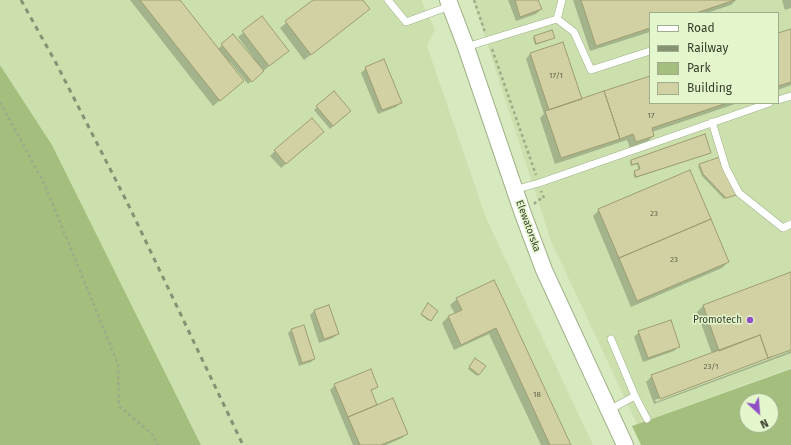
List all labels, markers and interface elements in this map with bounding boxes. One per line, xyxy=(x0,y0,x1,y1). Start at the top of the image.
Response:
legend xyxy=(649,12,779,104)
text: Road xyxy=(687,21,715,35)
text: Railway xyxy=(687,41,728,55)
text: Park xyxy=(687,61,711,75)
house number: 17/1 xyxy=(549,71,563,81)
text: Building xyxy=(687,81,732,95)
house number: 17 xyxy=(647,111,655,121)
street label: Elewatorska xyxy=(513,198,543,254)
house number: 23 xyxy=(650,209,658,219)
house number: 23 xyxy=(670,255,678,265)
place label: Promotech xyxy=(693,314,742,326)
marker: Promotech xyxy=(745,315,755,325)
house number: 23/1 xyxy=(704,362,718,372)
house number: 18 xyxy=(533,390,541,400)
north arrow xyxy=(739,393,779,433)
text: N xyxy=(758,416,770,431)

